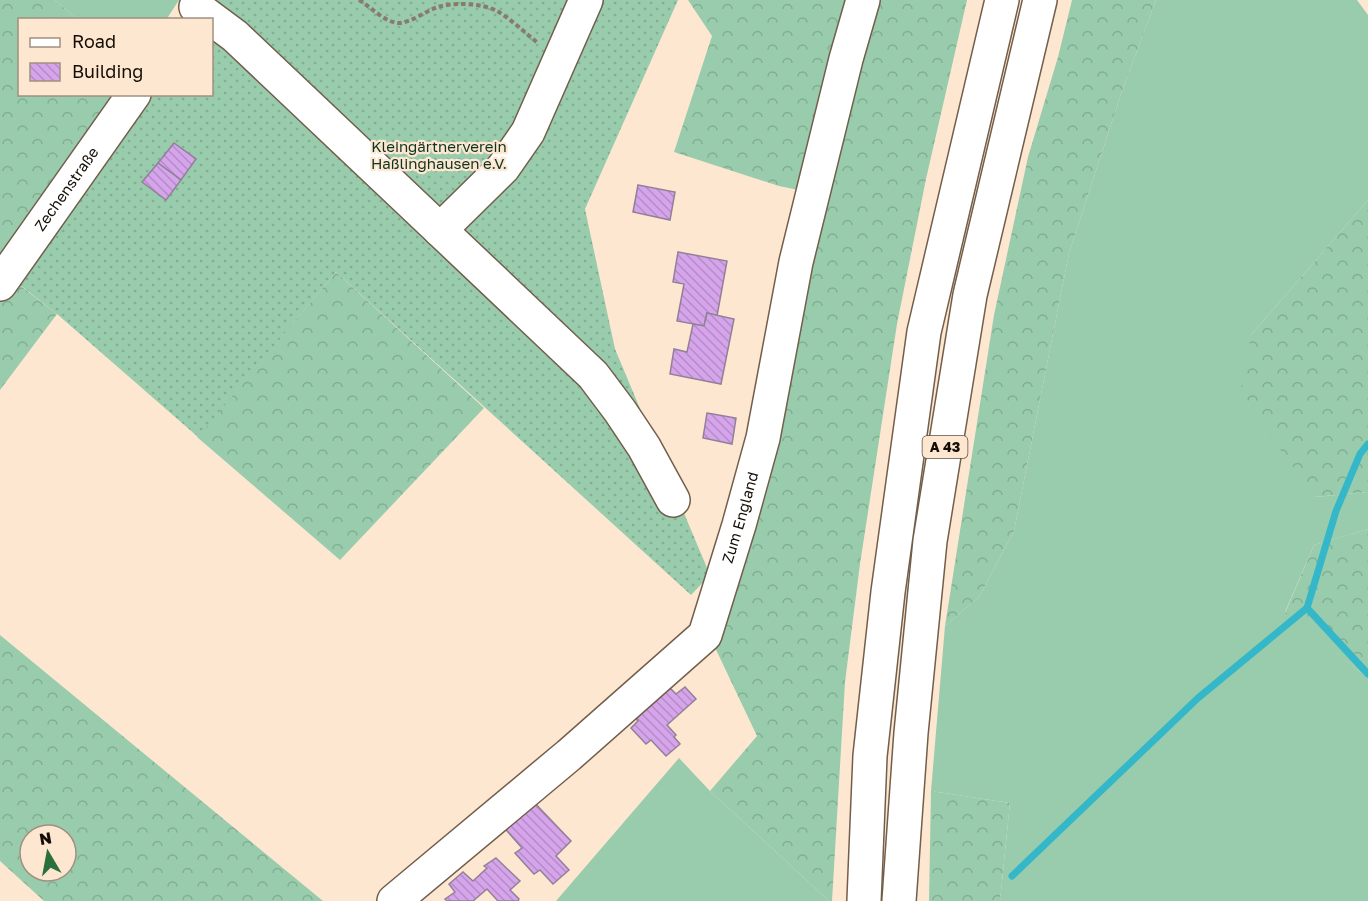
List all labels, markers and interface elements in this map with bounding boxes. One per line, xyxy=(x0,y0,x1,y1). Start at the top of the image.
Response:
legend xyxy=(18,18,213,96)
text: Road xyxy=(72,30,116,52)
text: Building xyxy=(72,60,143,82)
park label: Kleingärtnerverein Haßlinghausen e.V. xyxy=(371,137,507,172)
street label: Zechenstraße xyxy=(30,143,102,234)
road number: A 43 xyxy=(922,436,968,458)
street label: Zum England xyxy=(718,470,761,565)
north arrow xyxy=(18,823,78,883)
text: N xyxy=(38,827,53,849)

